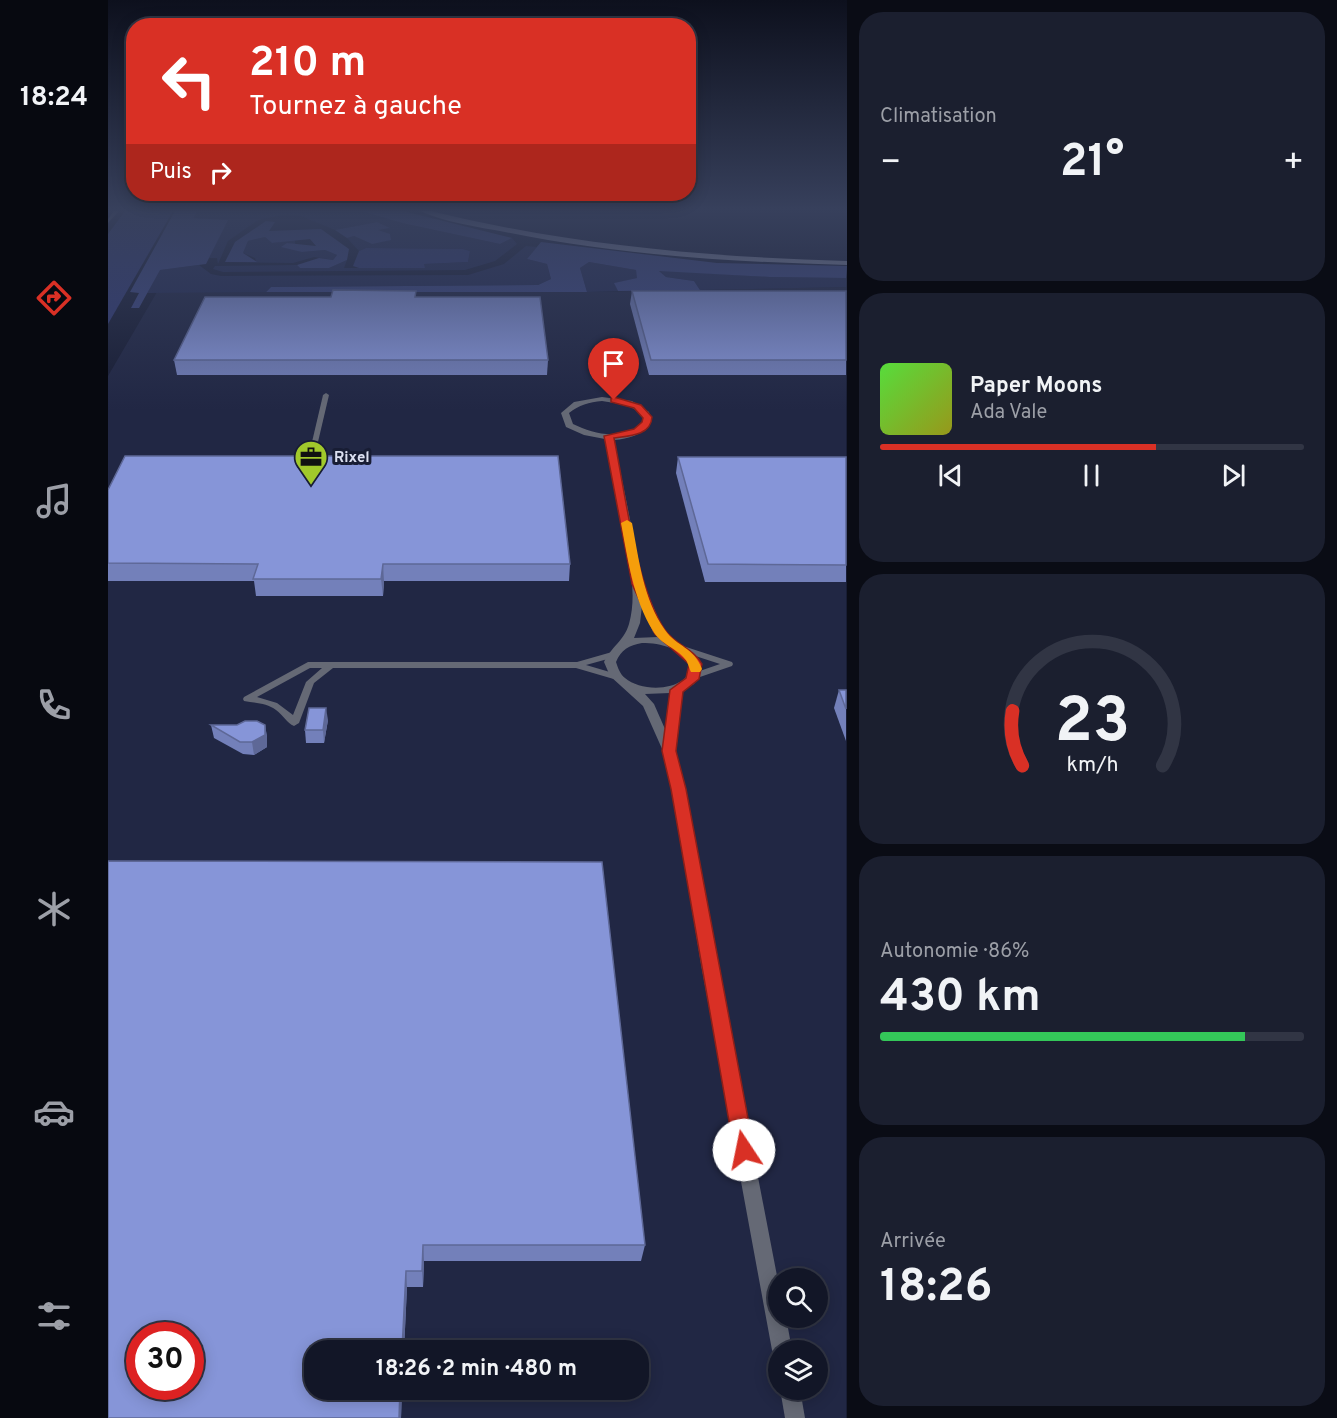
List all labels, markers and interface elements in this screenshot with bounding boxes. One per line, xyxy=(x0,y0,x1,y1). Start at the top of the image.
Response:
text: 210 m xyxy=(249,38,366,91)
icon: left xyxy=(150,42,228,120)
text: 18:24 xyxy=(20,81,88,115)
text: Tournez à gauche xyxy=(249,90,462,124)
text: Climatisation xyxy=(880,104,997,130)
text: 21° xyxy=(1060,135,1124,192)
text: − xyxy=(880,143,901,185)
text: + xyxy=(1283,143,1304,185)
icon: right xyxy=(204,156,237,189)
text: Puis xyxy=(150,159,192,186)
icon: directions xyxy=(33,277,75,319)
pin xyxy=(588,338,639,400)
icon: arrive xyxy=(597,347,630,380)
text: Paper Moons xyxy=(970,373,1102,400)
text: Ada Vale xyxy=(970,400,1047,426)
office icon: Rixel xyxy=(293,439,329,486)
place label: Rixel xyxy=(334,449,370,468)
icon: previous xyxy=(934,459,967,492)
icon: pause xyxy=(1075,459,1108,492)
icon: next xyxy=(1217,459,1250,492)
icon: music xyxy=(33,480,75,522)
icon: phone xyxy=(33,684,75,726)
text: 23 xyxy=(1054,685,1130,764)
text: km/h xyxy=(1066,752,1118,779)
icon: climate xyxy=(33,888,75,930)
text: Autonomie · 86% xyxy=(880,939,1030,965)
text: 430 km xyxy=(880,970,1041,1027)
icon: car xyxy=(33,1091,75,1133)
position arrow xyxy=(712,1118,776,1182)
text: Arrivée xyxy=(880,1229,946,1255)
text: 18:26 xyxy=(880,1260,992,1317)
map controls xyxy=(768,1268,828,1400)
button: search xyxy=(768,1268,828,1328)
icon: filters xyxy=(33,1295,75,1337)
speed limit sign: 30 xyxy=(126,1322,204,1400)
button: layers xyxy=(768,1340,828,1400)
text: 18:26 · 2 min · 480 m xyxy=(376,1356,577,1383)

